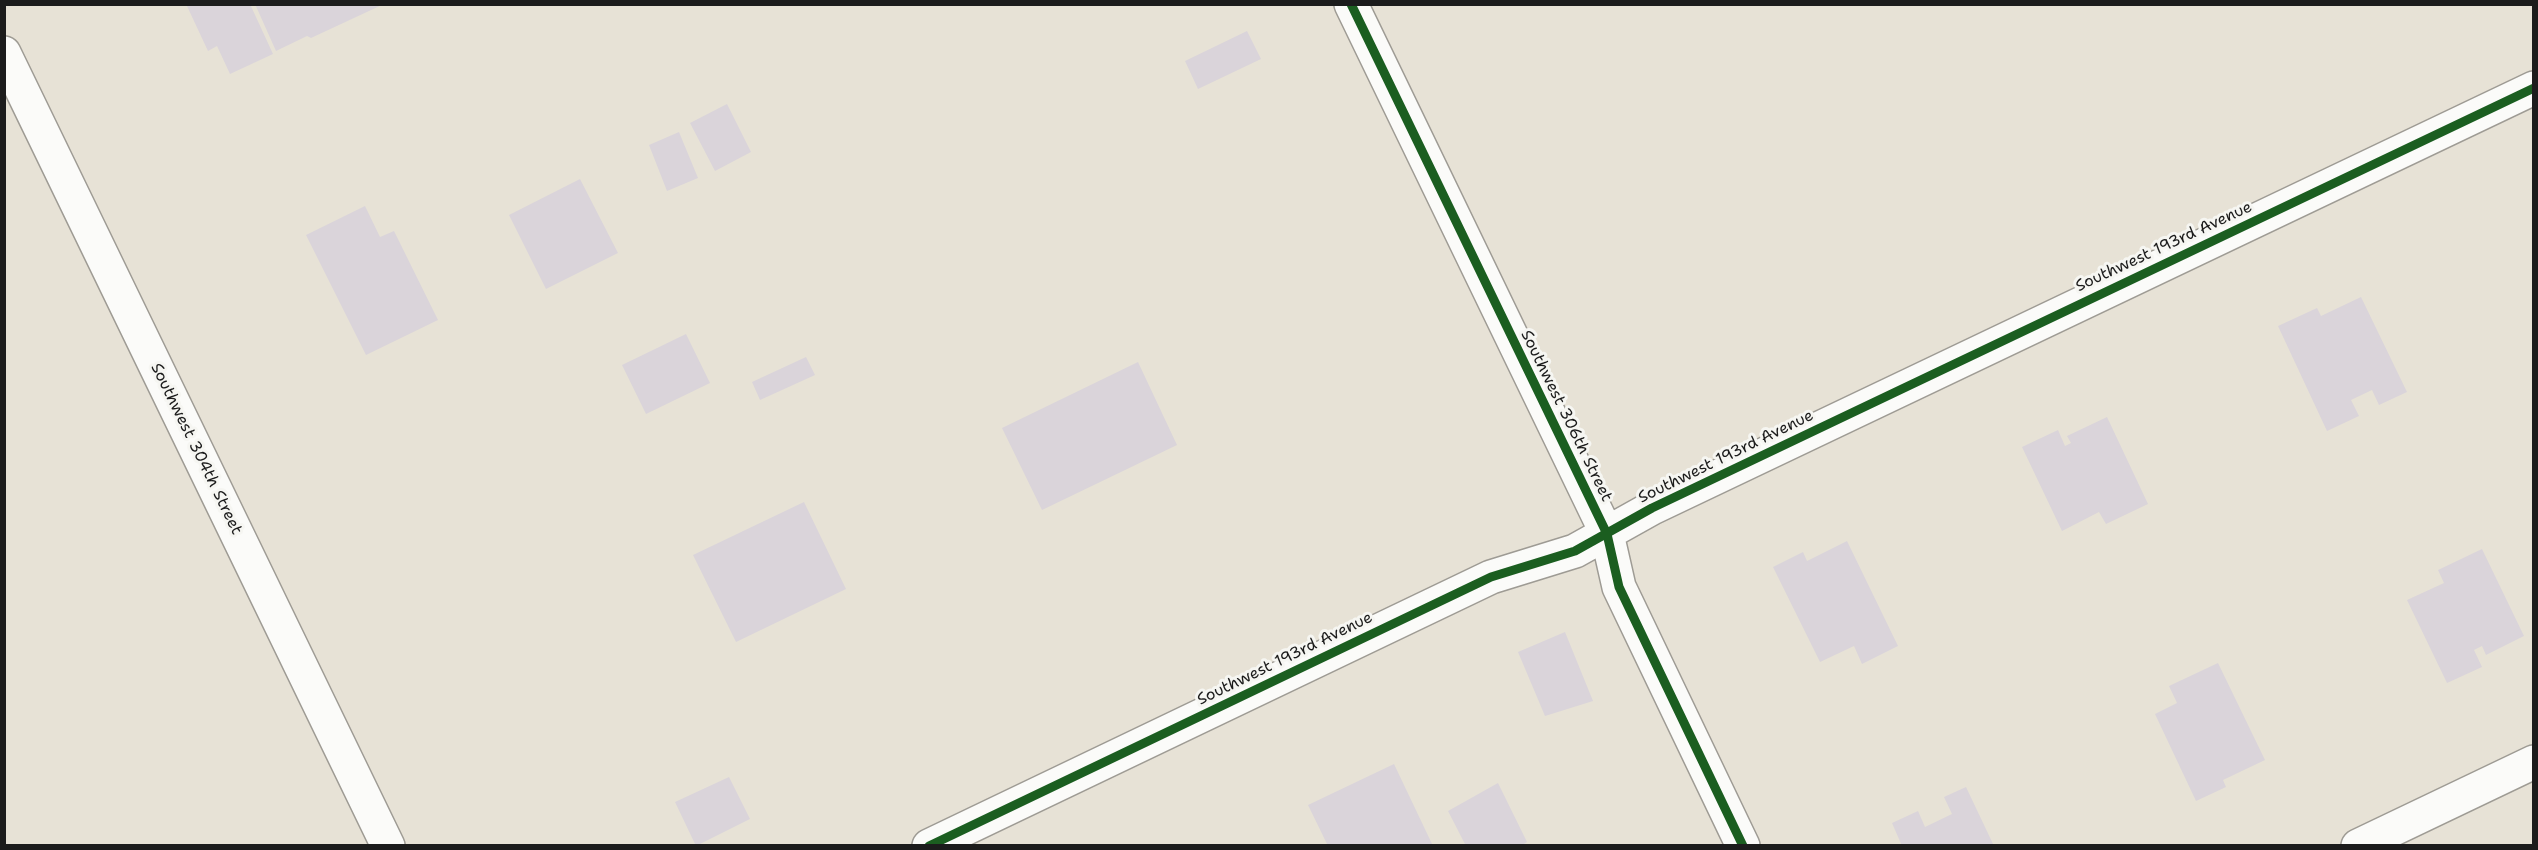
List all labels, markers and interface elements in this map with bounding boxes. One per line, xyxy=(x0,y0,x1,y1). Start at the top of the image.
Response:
street label: Southwest 193rd Avenue xyxy=(2073,198,2255,296)
street label: Southwest 306th Street xyxy=(1516,327,1616,505)
street label: Southwest 304th Street xyxy=(146,360,246,538)
street label: Southwest 193rd Avenue xyxy=(1635,406,1817,508)
street label: Southwest 193rd Avenue xyxy=(1194,608,1376,710)

